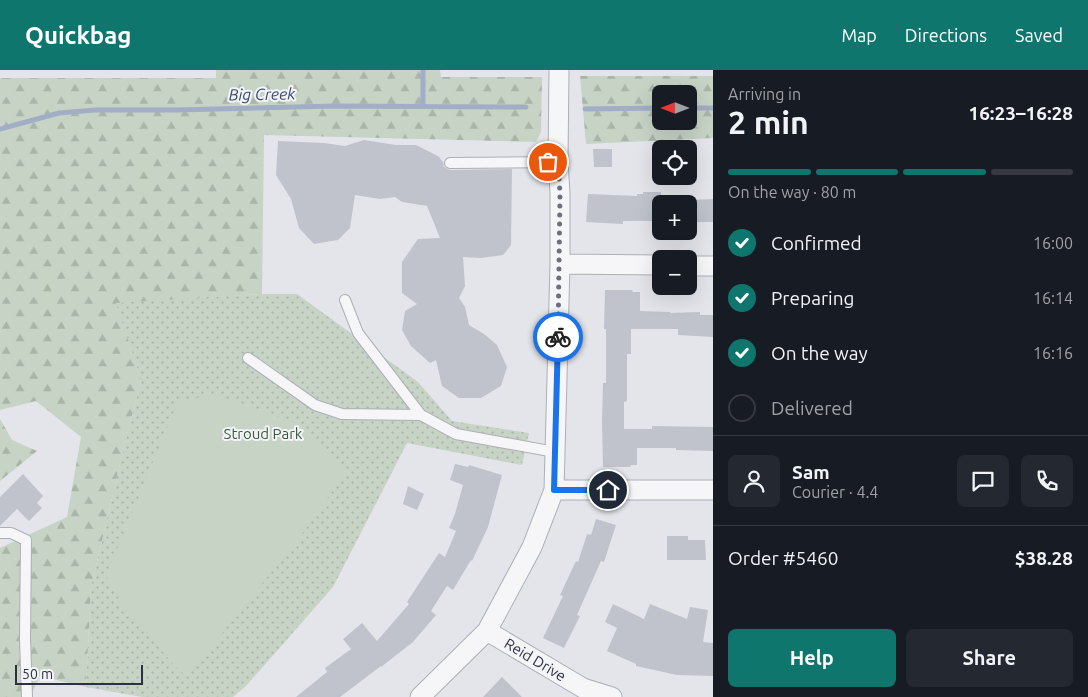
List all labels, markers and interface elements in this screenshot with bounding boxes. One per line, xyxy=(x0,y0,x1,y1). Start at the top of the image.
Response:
text: Quickbag xyxy=(25,22,131,49)
text: Map xyxy=(841,25,877,45)
text: Directions xyxy=(905,25,987,45)
text: Saved xyxy=(1015,25,1063,45)
water label: Big Creek xyxy=(228,84,296,104)
north arrow xyxy=(652,85,698,130)
map controls xyxy=(652,85,697,295)
text: Arriving in xyxy=(728,85,801,103)
text: 16:23–16:28 xyxy=(968,102,1073,124)
text: 2 min xyxy=(728,104,809,140)
button: locate xyxy=(652,140,697,185)
pin xyxy=(527,141,569,183)
icon: bag xyxy=(534,148,562,176)
text: On the way · 80 m xyxy=(728,183,856,201)
button: + xyxy=(652,195,697,240)
icon: check xyxy=(728,229,756,257)
text: Confirmed xyxy=(771,232,862,254)
text: 16:00 xyxy=(1033,234,1073,252)
button: − xyxy=(652,250,697,295)
icon: check xyxy=(728,284,756,312)
text: Preparing xyxy=(771,287,855,309)
text: 16:14 xyxy=(1033,289,1073,307)
courier xyxy=(533,312,583,362)
icon: bike xyxy=(544,323,572,351)
icon: check xyxy=(728,339,756,367)
text: On the way xyxy=(771,342,868,364)
text: 16:16 xyxy=(1033,344,1073,362)
text: Delivered xyxy=(771,397,853,419)
park label: Stroud Park xyxy=(224,425,303,442)
button: person xyxy=(728,455,780,507)
button: chat xyxy=(957,455,1009,507)
button: phone xyxy=(1021,455,1073,507)
text: Sam xyxy=(792,461,830,483)
pin xyxy=(587,469,629,511)
icon: home xyxy=(594,476,622,504)
text: Courier · 4.4 xyxy=(792,483,878,501)
text: Order #5460 xyxy=(728,547,838,569)
text: $38.28 xyxy=(1015,547,1073,569)
button: Help xyxy=(728,629,896,687)
button: Share xyxy=(906,629,1073,687)
street label: Reid Drive xyxy=(501,635,569,685)
scale bar xyxy=(15,662,142,685)
text: 50 m xyxy=(22,666,53,682)

